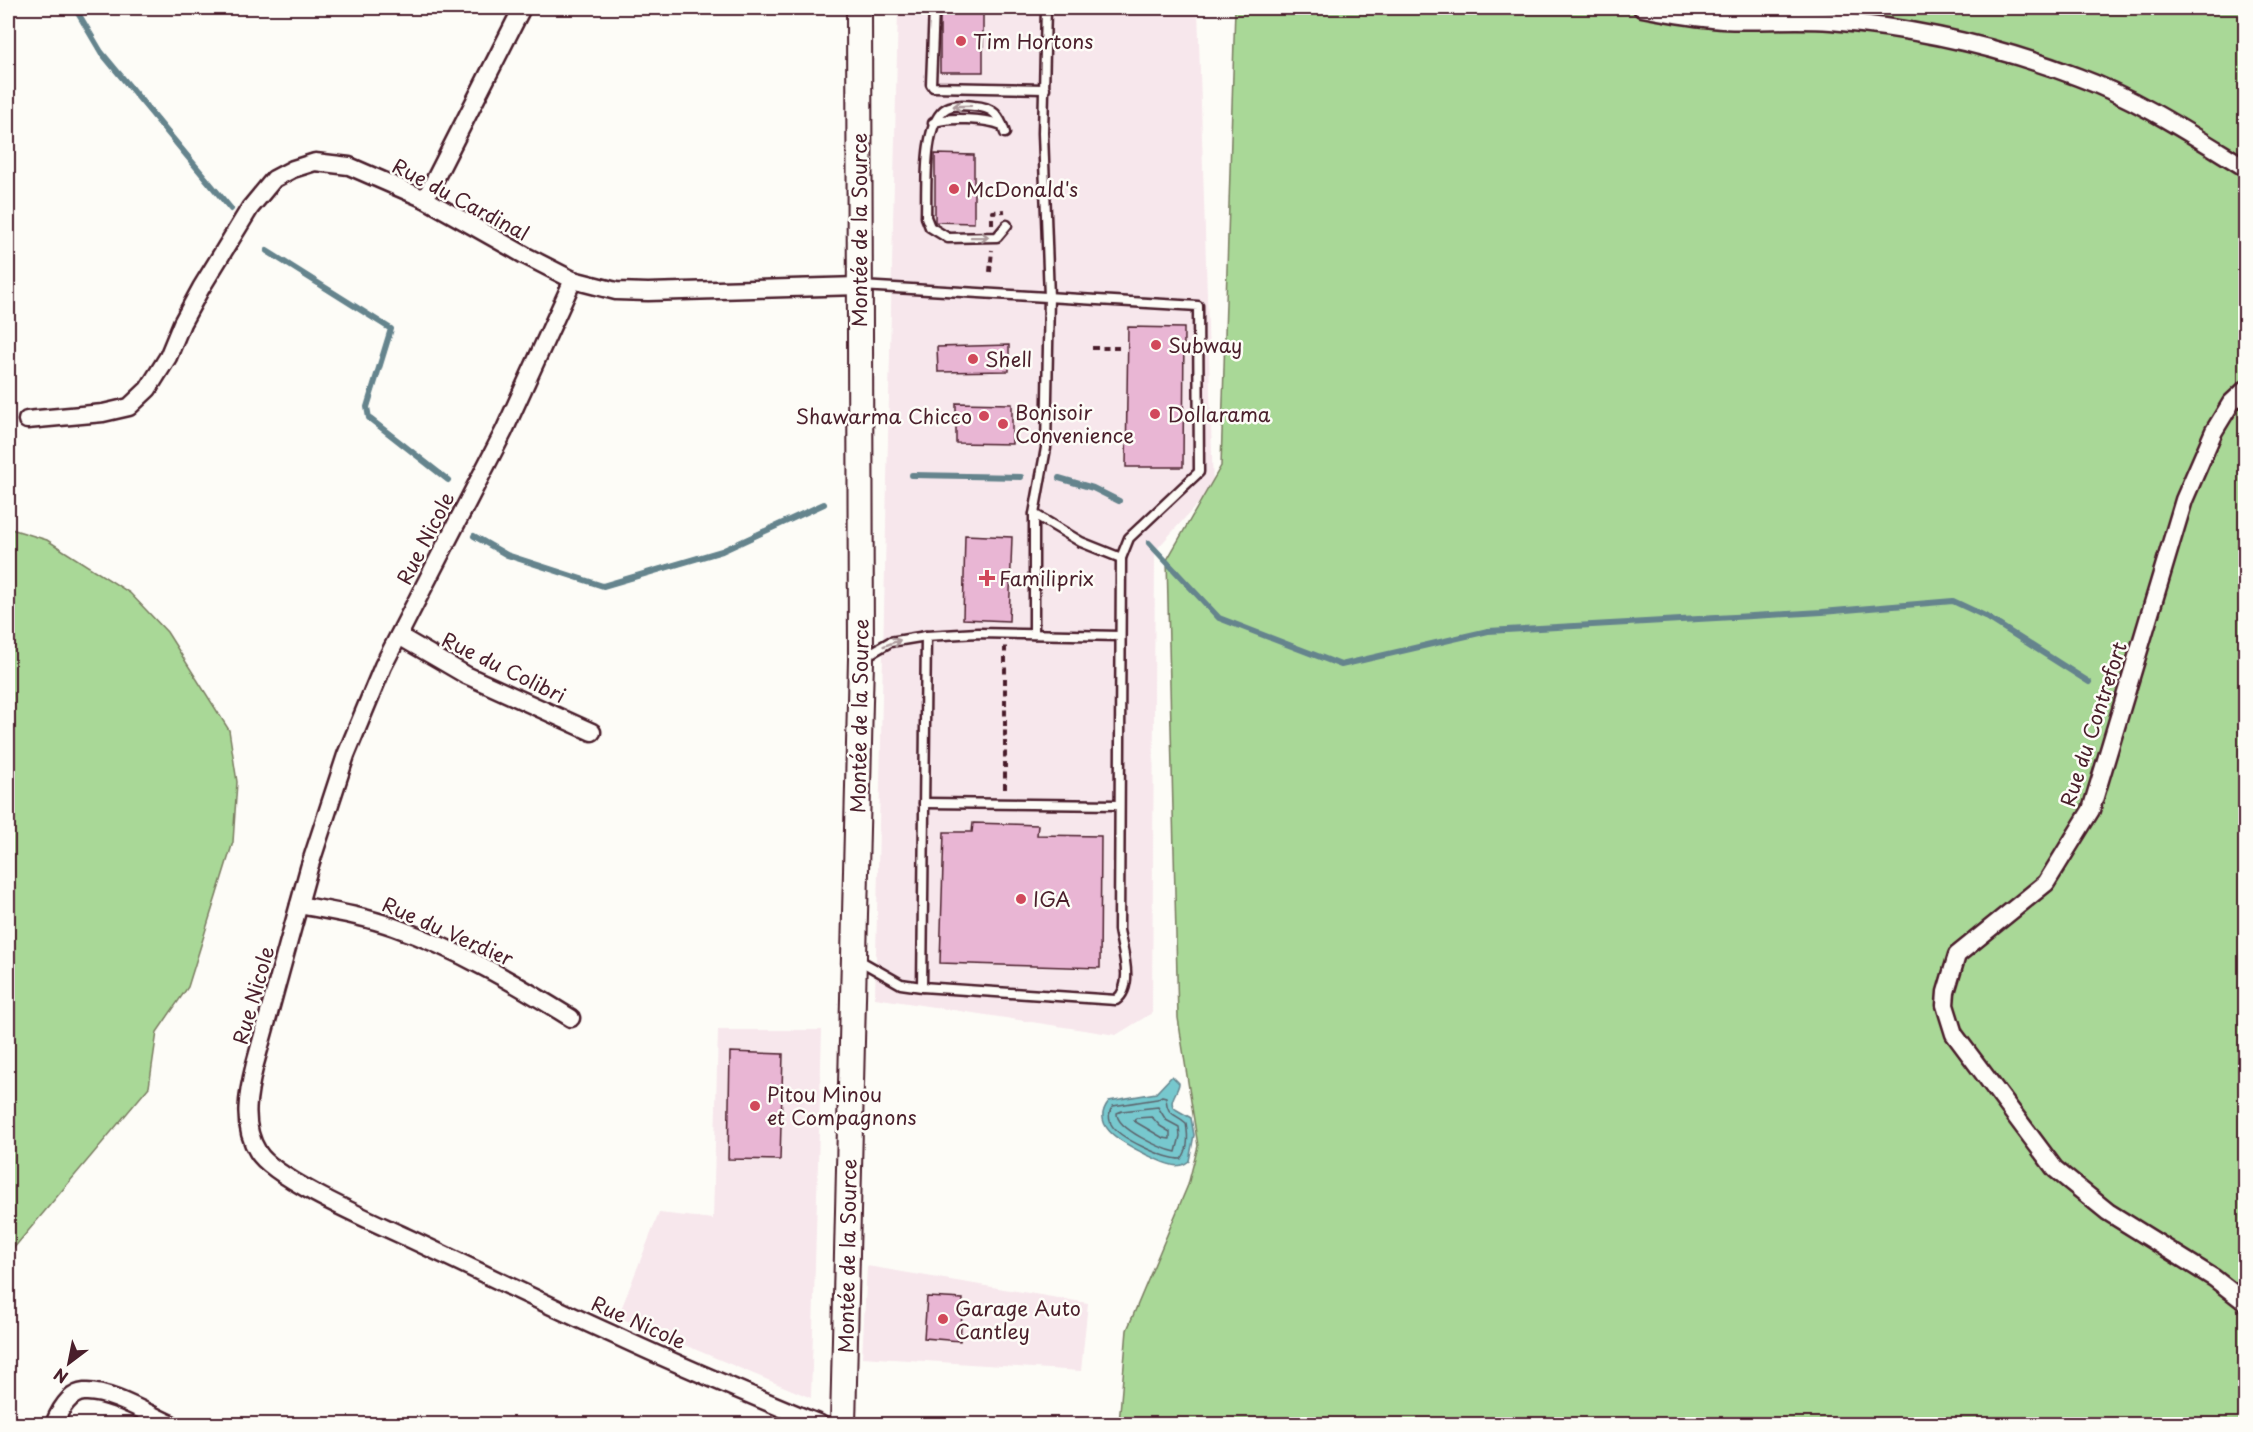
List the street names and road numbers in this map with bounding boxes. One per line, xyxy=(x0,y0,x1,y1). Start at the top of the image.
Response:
street label: Montée de la Source xyxy=(844,133,874,327)
street label: Rue du Cardinal xyxy=(387,150,535,248)
street label: Rue Nicole xyxy=(389,486,461,590)
street label: Montée de la Source xyxy=(842,619,876,813)
street label: Rue du Colibri xyxy=(437,624,571,710)
street label: Rue du Contrefort xyxy=(2052,638,2134,810)
street label: Rue du Verdier xyxy=(378,889,519,974)
street label: Rue Nicole xyxy=(225,942,281,1048)
street label: Montée de la Source xyxy=(830,1159,864,1353)
street label: Rue Nicole xyxy=(587,1288,691,1356)

